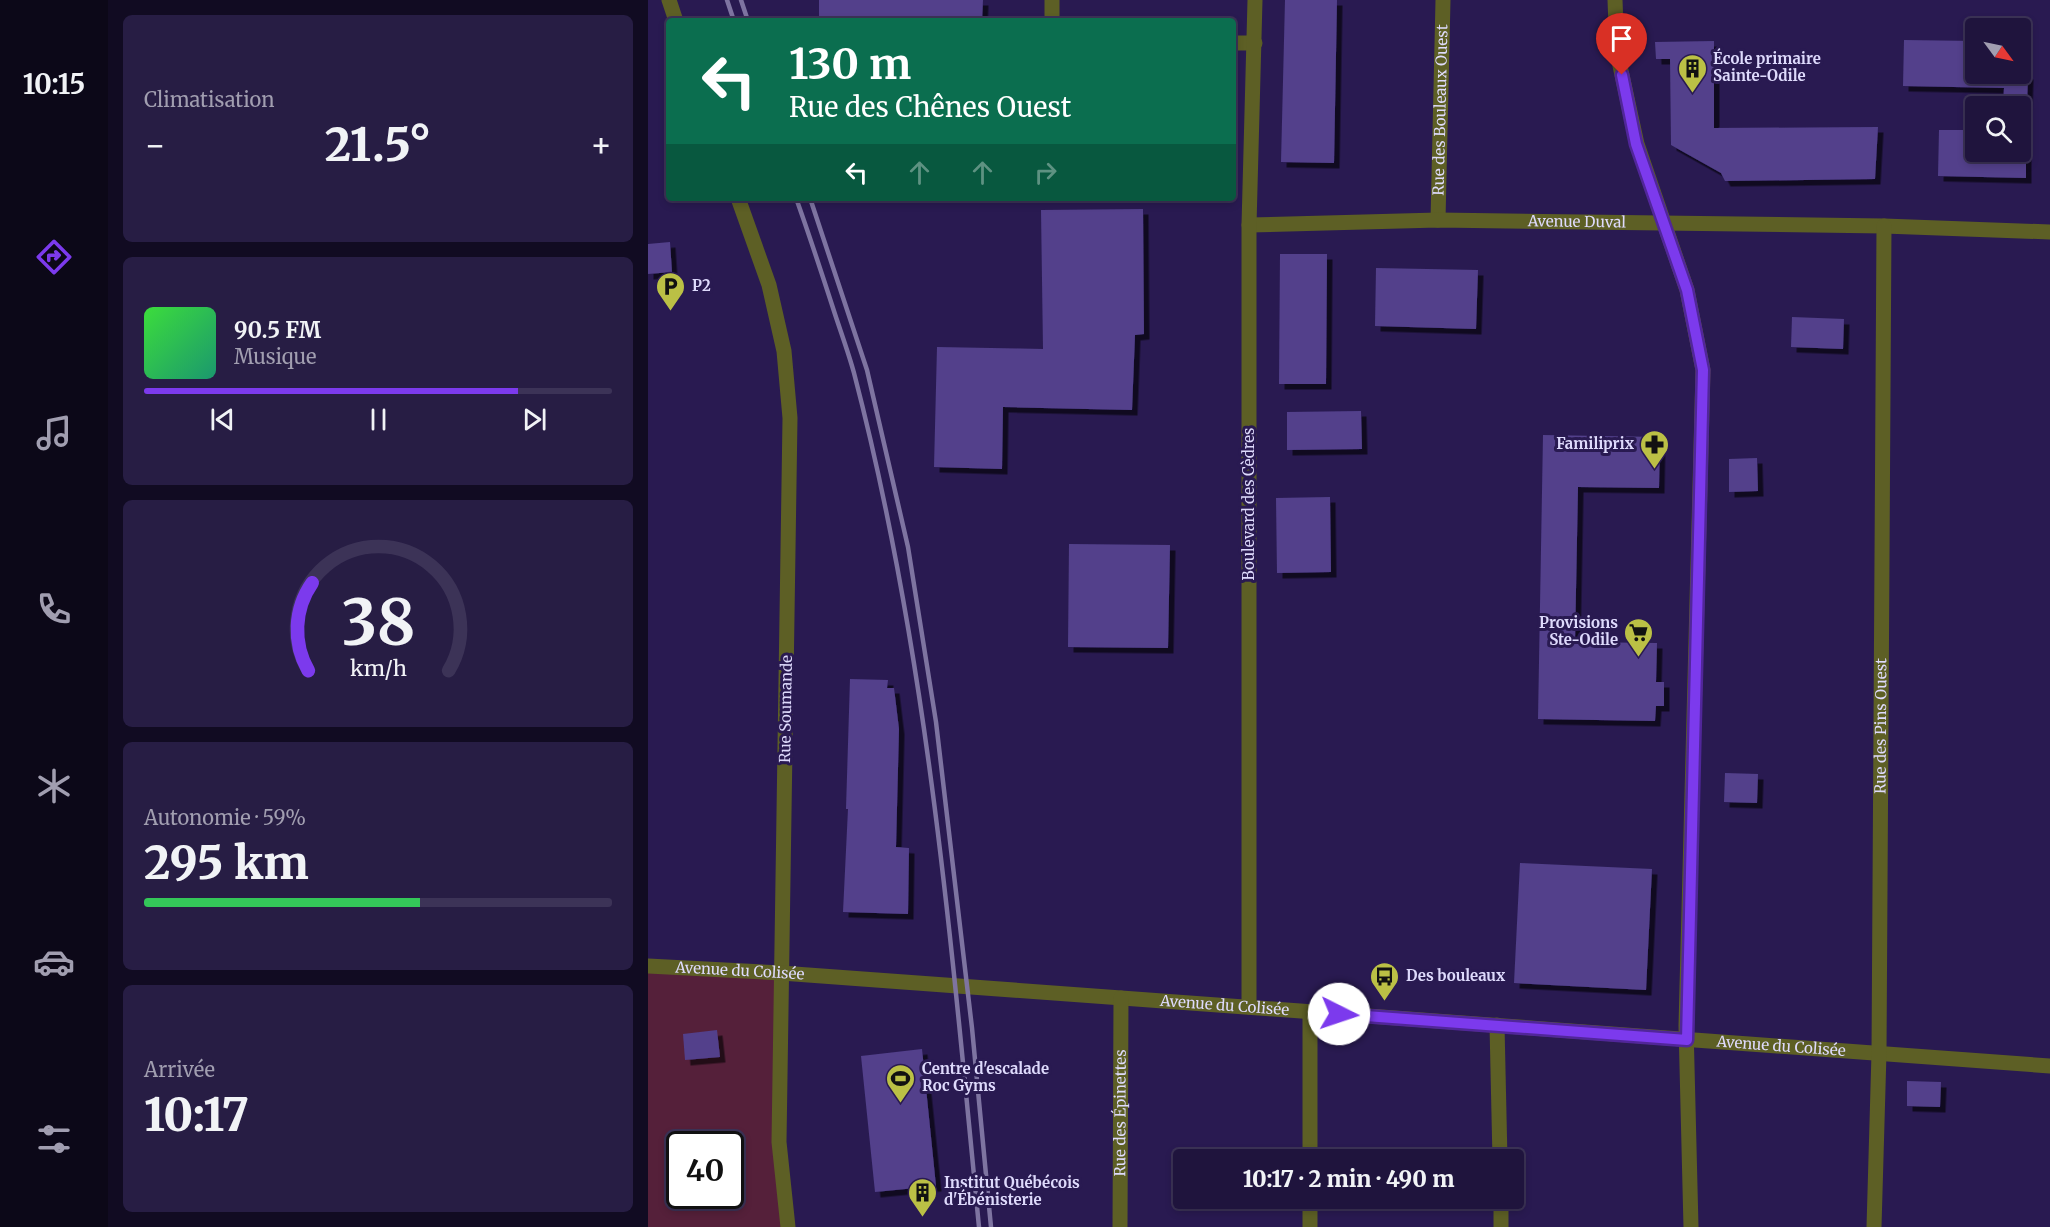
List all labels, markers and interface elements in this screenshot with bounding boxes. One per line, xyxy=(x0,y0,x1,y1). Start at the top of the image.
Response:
pin xyxy=(1596,13,1647,75)
north arrow xyxy=(1965,18,2031,84)
map controls xyxy=(1965,18,2031,162)
icon: arrive xyxy=(1605,22,1638,55)
street label: Rue des Bouleaux Ouest xyxy=(1429,24,1451,196)
text: 130 m xyxy=(789,38,911,90)
icon: left xyxy=(690,42,768,120)
place label: École primaire Sainte-Odile xyxy=(1713,48,1821,85)
building icon: École primaire Sainte-Odile xyxy=(1676,52,1708,94)
text: 10:15 xyxy=(23,67,85,101)
text: Climatisation xyxy=(144,87,275,112)
text: Rue des Chênes Ouest xyxy=(789,90,1071,124)
button: search xyxy=(1965,96,2031,162)
text: 21.5° xyxy=(325,117,431,173)
text: − xyxy=(144,125,166,166)
text: + xyxy=(590,125,612,166)
icon: left xyxy=(840,156,873,189)
icon: ahead xyxy=(903,156,936,189)
icon: ahead xyxy=(966,156,999,189)
icon: right xyxy=(1029,156,1062,189)
street label: Avenue Duval xyxy=(1527,211,1627,232)
icon: directions xyxy=(33,236,75,278)
parking icon: P2 xyxy=(655,270,687,312)
place label: P2 xyxy=(692,276,711,295)
text: 90.5 FM xyxy=(234,316,321,344)
text: Musique xyxy=(234,344,316,369)
icon: previous xyxy=(206,403,239,436)
icon: pause xyxy=(362,403,395,436)
icon: next xyxy=(518,403,551,436)
icon: music xyxy=(33,412,75,454)
street label: Boulevard des Cèdres xyxy=(1239,428,1258,580)
pharmacy icon: Familiprix xyxy=(1639,428,1671,470)
place label: Familiprix xyxy=(1556,434,1635,453)
text: 38 xyxy=(341,584,415,662)
icon: phone xyxy=(33,588,75,630)
place label: Provisions Ste-Odile xyxy=(1539,613,1618,649)
supermarket icon: Provisions Ste-Odile xyxy=(1623,616,1655,658)
text: km/h xyxy=(350,655,406,682)
street label: Rue Soumande xyxy=(775,655,796,763)
street label: Rue des Pins Ouest xyxy=(1871,658,1890,794)
icon: climate xyxy=(33,765,75,807)
text: Autonomie · 59% xyxy=(144,805,306,830)
text: 295 km xyxy=(144,835,309,891)
icon: car xyxy=(33,941,75,983)
street label: Avenue du Colisée xyxy=(674,957,805,984)
bus stop icon: Des bouleaux xyxy=(1369,960,1401,1002)
place label: Des bouleaux xyxy=(1406,966,1506,985)
position arrow xyxy=(1307,982,1371,1046)
street label: Avenue du Colisée xyxy=(1158,991,1290,1019)
street label: Avenue du Colisée xyxy=(1715,1032,1847,1060)
street label: Rue des Épinettes xyxy=(1109,1049,1130,1177)
text: Arrivée xyxy=(144,1057,215,1082)
place label: Centre d'escalade Roc Gyms xyxy=(922,1059,1049,1095)
sports icon: Centre d'escalade Roc Gyms xyxy=(885,1062,917,1104)
text: 10:17 xyxy=(144,1087,249,1143)
icon: filters xyxy=(33,1118,75,1160)
speed limit sign: 40 xyxy=(666,1131,744,1209)
text: 10:17 · 2 min · 490 m xyxy=(1243,1165,1454,1193)
place label: Institut Québécois d'Ébénisterie xyxy=(944,1173,1080,1209)
building icon: Institut Québécois d'Ébénisterie xyxy=(907,1176,939,1218)

